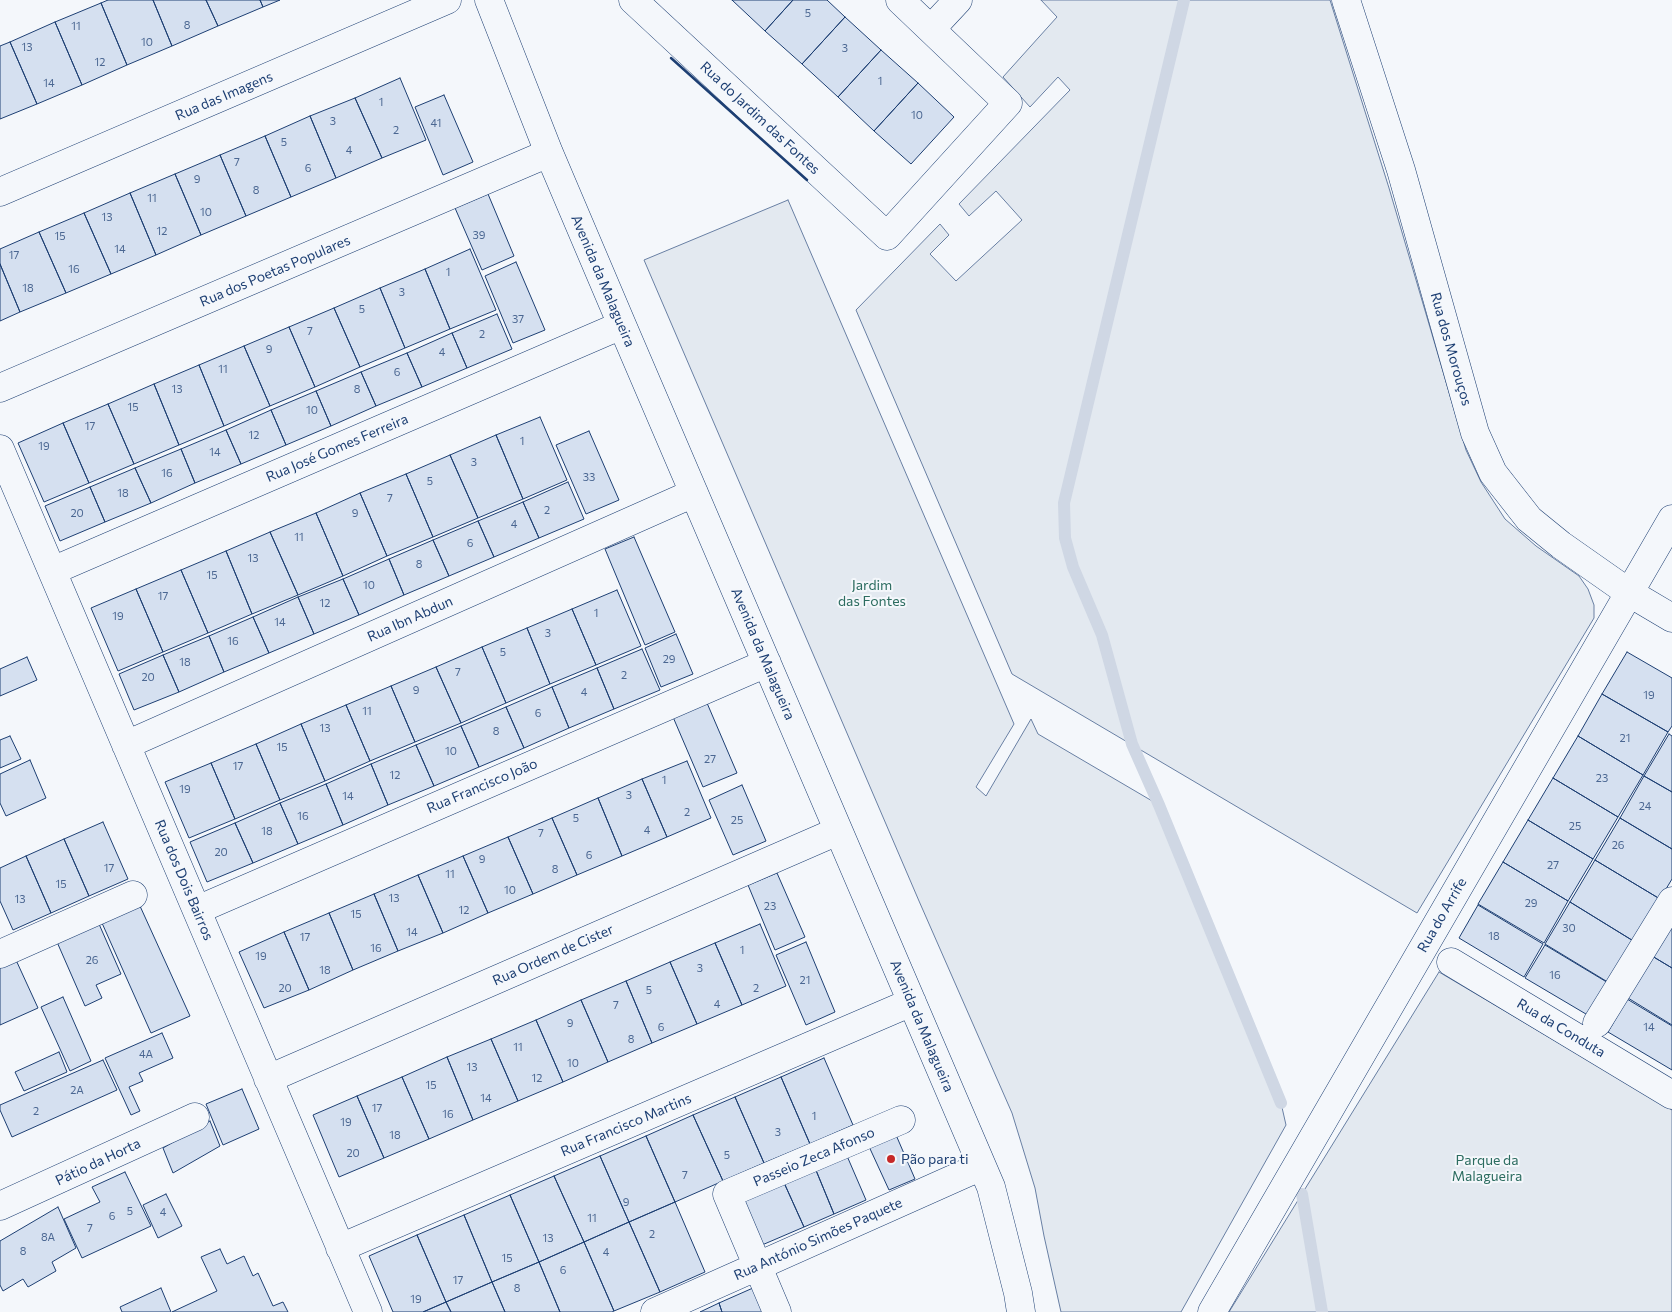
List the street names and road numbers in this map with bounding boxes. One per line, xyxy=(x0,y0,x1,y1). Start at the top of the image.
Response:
street label: Rua do Jardim das Fontes xyxy=(697,58,823,178)
street label: Rua das Imagens xyxy=(173,68,275,124)
street label: Avenida da Malagueira xyxy=(568,212,638,350)
street label: Rua dos Poetas Populares xyxy=(197,232,353,310)
street label: Rua dos Morouços xyxy=(1427,290,1475,408)
street label: Rua José Gomes Ferreira xyxy=(263,410,411,486)
street label: Avenida da Malagueira xyxy=(728,585,798,723)
street label: Rua Ibn Abdun xyxy=(365,593,455,645)
street label: Rua Francisco João xyxy=(424,755,540,817)
street label: Rua dos Dois Bairros xyxy=(151,817,217,943)
street label: Rua do Arrife xyxy=(1414,875,1470,955)
street label: Rua Ordem de Cister xyxy=(490,921,616,989)
street label: Avenida da Malagueira xyxy=(887,957,957,1095)
street label: Rua da Conduta xyxy=(1514,995,1608,1061)
street label: Rua Francisco Martins xyxy=(558,1090,694,1160)
street label: Passeio Zeca Afonso xyxy=(751,1124,877,1190)
street label: Pátio da Horta xyxy=(53,1135,143,1189)
street label: Rua António Simões Paquete xyxy=(731,1194,905,1284)

